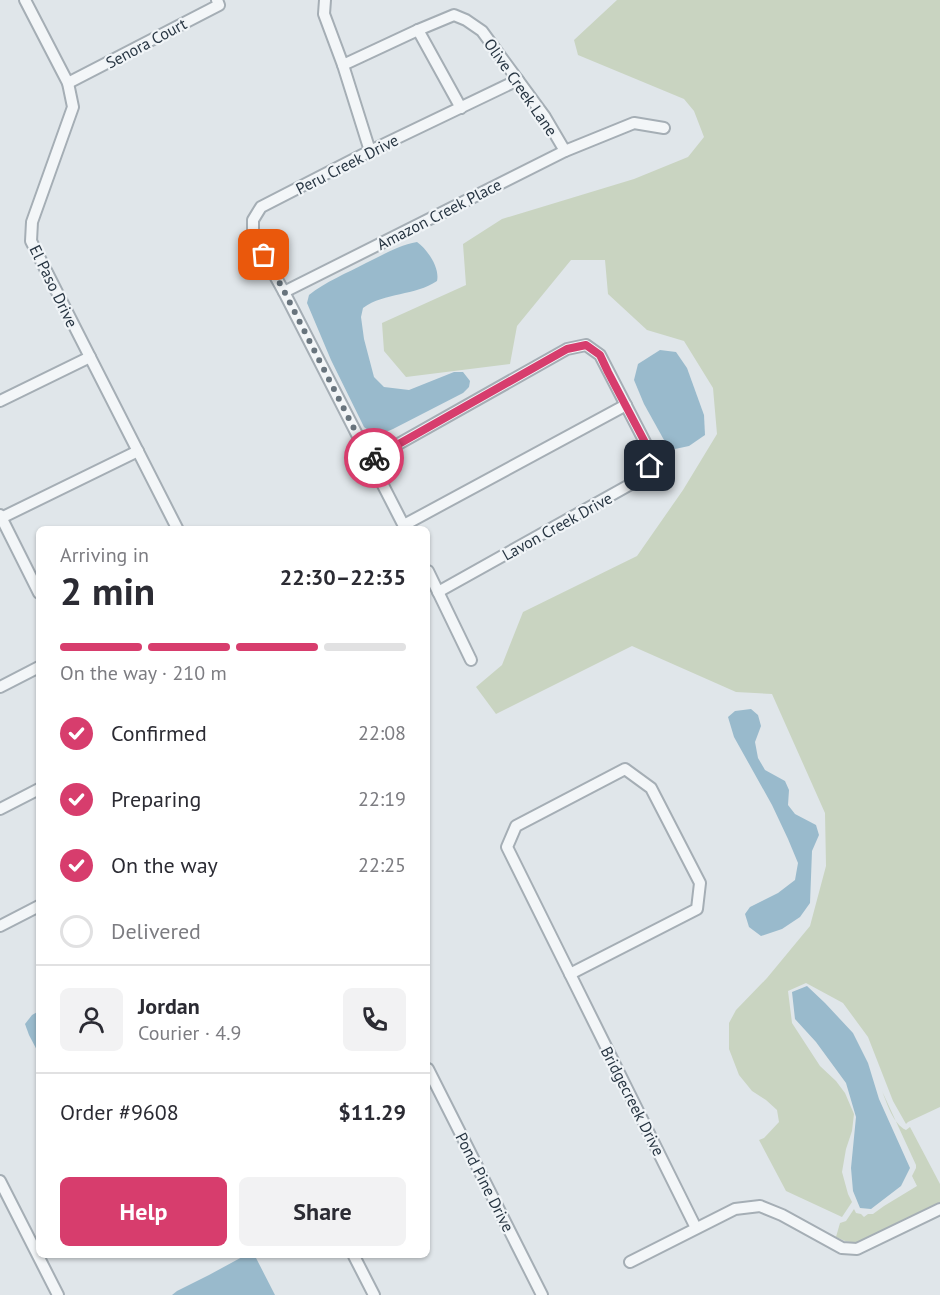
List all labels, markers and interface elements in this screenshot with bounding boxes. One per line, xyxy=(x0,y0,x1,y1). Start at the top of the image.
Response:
street label: Senora Court xyxy=(102,13,190,73)
street label: Olive Creek Lane xyxy=(480,34,562,140)
street label: Peru Creek Drive xyxy=(292,130,402,198)
street label: Amazon Creek Place xyxy=(373,174,505,254)
pin xyxy=(238,229,289,280)
icon: bag xyxy=(247,238,280,271)
street label: El Paso Drive xyxy=(25,241,83,331)
courier xyxy=(344,428,404,488)
pin xyxy=(624,440,675,491)
icon: bike xyxy=(358,442,391,475)
icon: home xyxy=(633,449,666,482)
street label: Lavon Creek Drive xyxy=(498,488,616,564)
text: Arriving in xyxy=(60,542,149,568)
text: 22:30–22:35 xyxy=(280,563,406,591)
text: 2 min xyxy=(60,565,155,616)
text: On the way · 210 m xyxy=(60,660,227,686)
icon: check xyxy=(60,717,93,750)
text: Confirmed xyxy=(111,719,207,747)
text: 22:08 xyxy=(358,720,406,746)
icon: check xyxy=(60,783,93,816)
text: Preparing xyxy=(111,785,201,813)
text: 22:19 xyxy=(358,786,406,812)
icon: check xyxy=(60,849,93,882)
text: On the way xyxy=(111,851,218,879)
text: 22:25 xyxy=(358,852,406,878)
text: Delivered xyxy=(111,917,201,945)
button: person xyxy=(60,988,123,1051)
button: phone xyxy=(343,988,406,1051)
text: Jordan xyxy=(138,992,200,1020)
text: Courier · 4.9 xyxy=(138,1020,241,1046)
street label: Bridgecreek Drive xyxy=(597,1043,669,1159)
text: Order #9608 xyxy=(60,1098,179,1126)
text: $11.29 xyxy=(338,1098,406,1126)
street label: Pond Pine Drive xyxy=(451,1129,519,1235)
button: Help xyxy=(60,1177,227,1246)
button: Share xyxy=(239,1177,406,1246)

